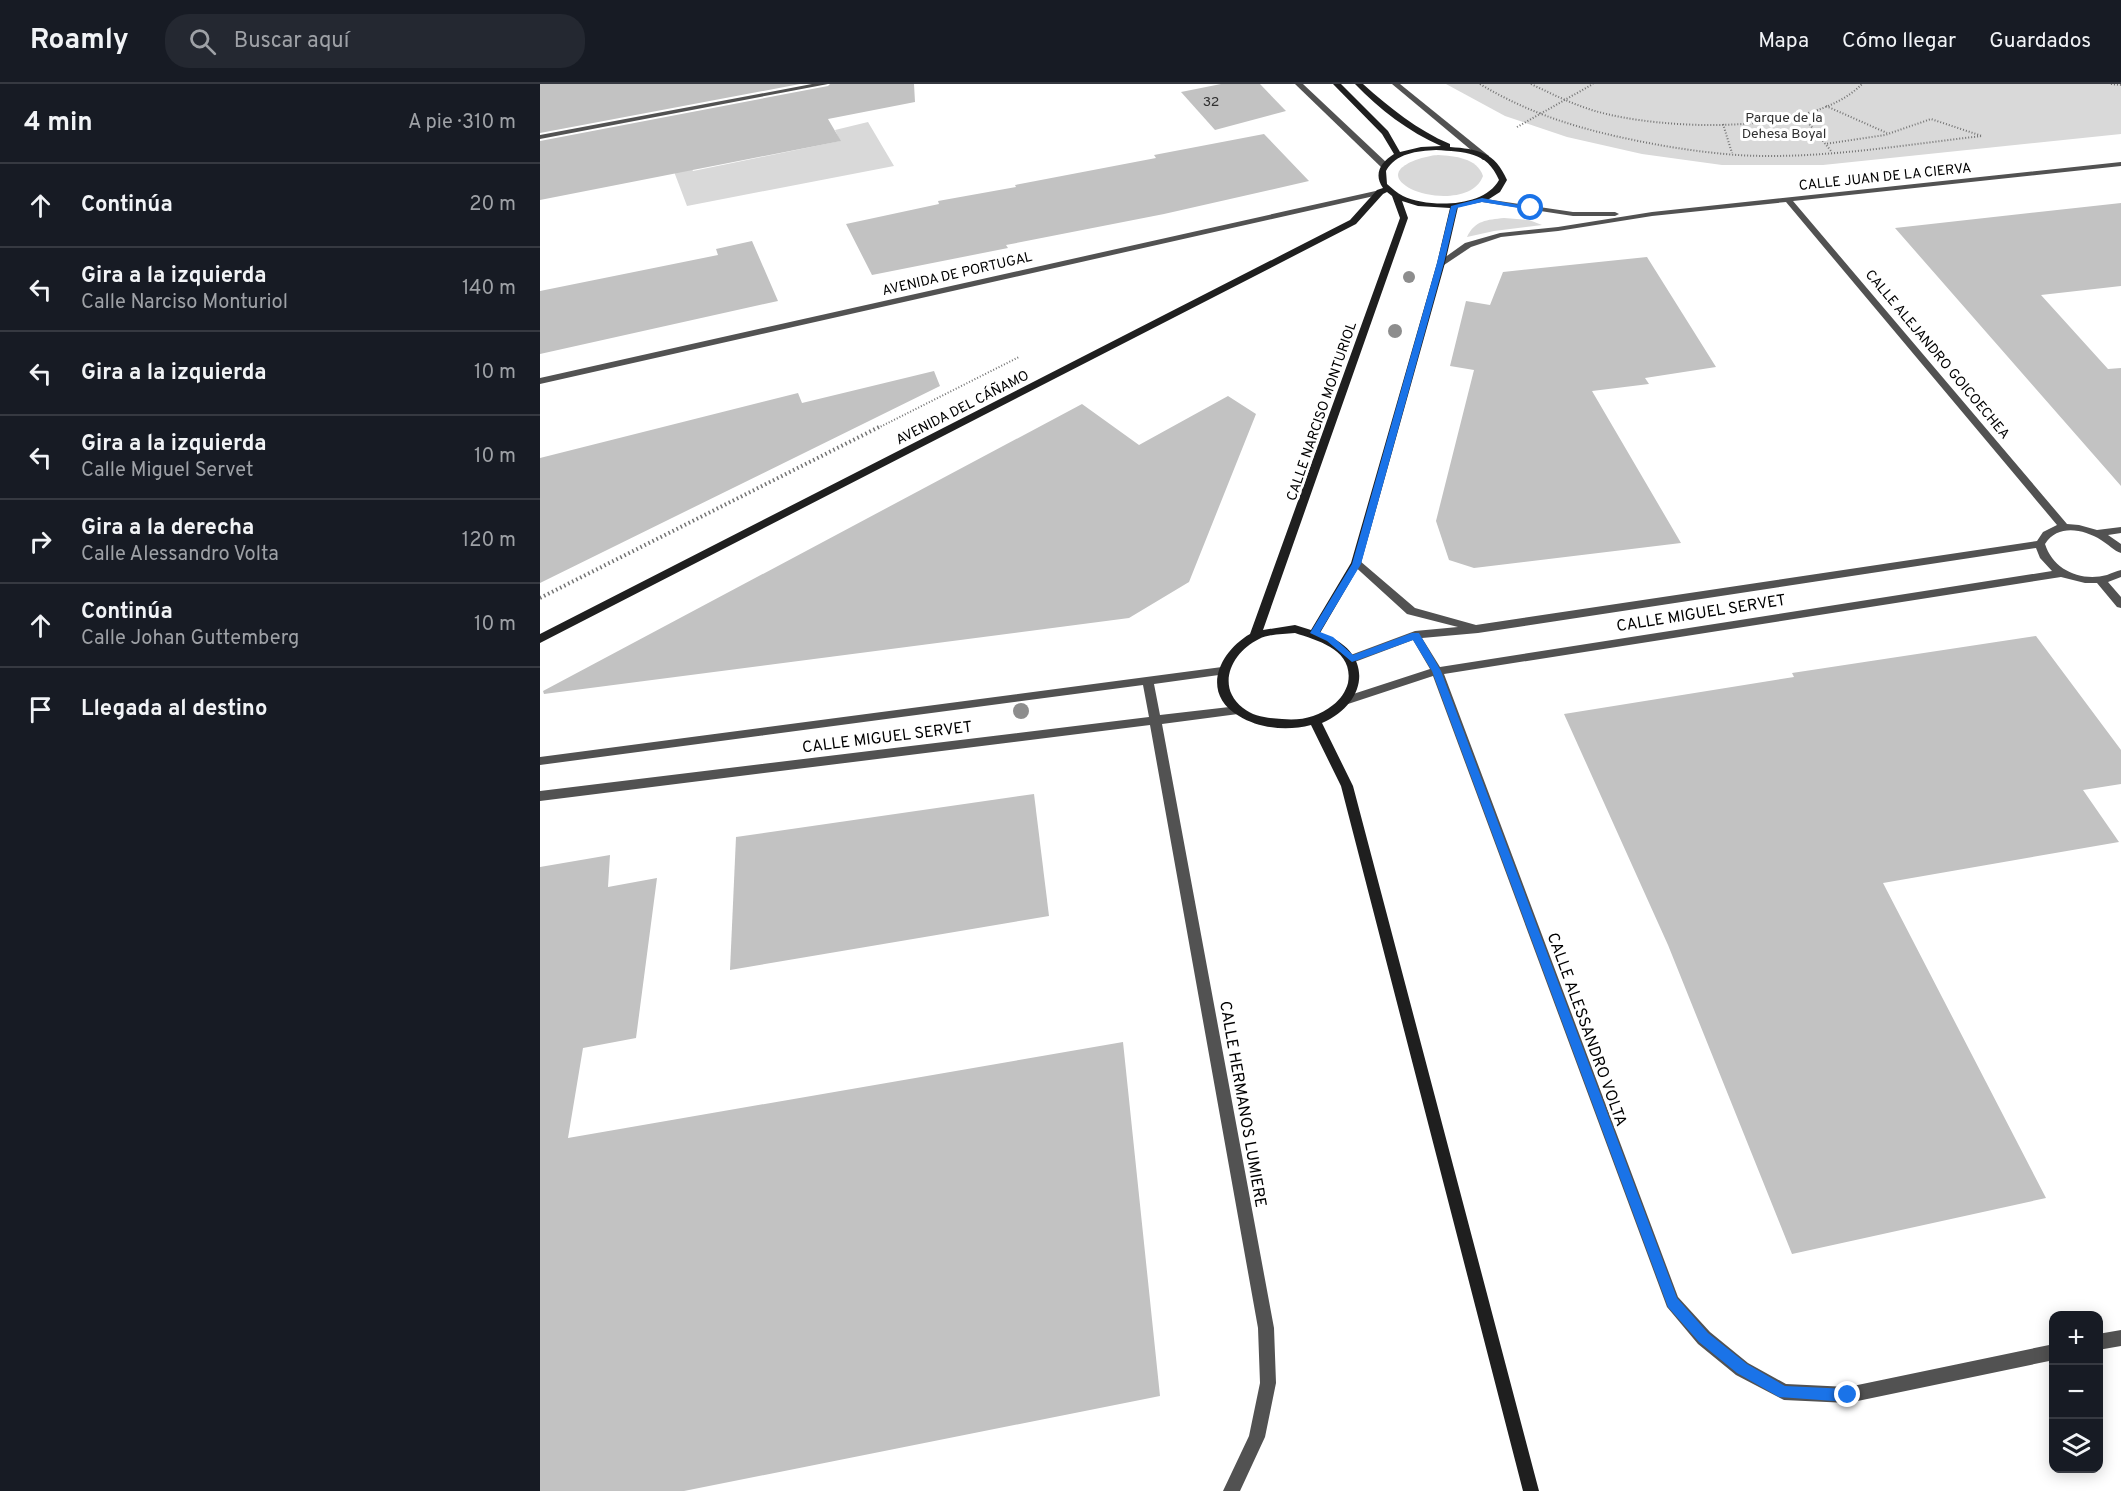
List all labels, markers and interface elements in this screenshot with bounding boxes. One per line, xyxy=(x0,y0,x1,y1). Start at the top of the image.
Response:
search box xyxy=(165,14,585,68)
text: Roamly xyxy=(30,23,129,59)
icon: search xyxy=(186,25,219,58)
text: Buscar aquí xyxy=(234,28,349,55)
text: Mapa xyxy=(1758,28,1809,55)
text: Cómo llegar xyxy=(1842,28,1956,55)
text: Guardados xyxy=(1989,28,2091,55)
house number: 32 xyxy=(1203,94,1219,111)
text: 4 min xyxy=(24,107,93,140)
text: A pie · 310 m xyxy=(408,110,516,136)
park label: Parque de la Dehesa Boyal xyxy=(1742,110,1826,143)
street label: CALLE JUAN DE LA CIERVA xyxy=(1798,160,1972,195)
icon: ahead xyxy=(24,189,57,222)
text: Continúa xyxy=(81,192,173,219)
text: 20 m xyxy=(469,192,516,218)
route start xyxy=(1517,194,1543,220)
street label: AVENIDA DE PORTUGAL xyxy=(881,249,1034,300)
text: Gira a la izquierda xyxy=(81,263,267,290)
street label: CALLE ALEJANDRO GOICOECHEA xyxy=(1861,267,2013,443)
icon: left xyxy=(24,273,57,306)
text: 140 m xyxy=(462,276,516,302)
text: Calle Narciso Monturiol xyxy=(81,290,288,316)
street label: CALLE NARCISO MONTURIOL xyxy=(1284,320,1361,503)
icon: left xyxy=(24,357,57,390)
text: Gira a la izquierda xyxy=(81,360,267,387)
text: 10 m xyxy=(474,360,516,386)
street label: AVENIDA DEL CÁÑAMO xyxy=(893,366,1032,449)
text: Gira a la izquierda xyxy=(81,431,267,458)
icon: left xyxy=(24,441,57,474)
text: 10 m xyxy=(474,444,516,470)
text: Calle Miguel Servet xyxy=(81,458,253,484)
text: Gira a la derecha xyxy=(81,515,254,542)
icon: right xyxy=(24,525,57,558)
text: 120 m xyxy=(462,528,516,554)
text: Calle Alessandro Volta xyxy=(81,542,279,568)
street label: CALLE MIGUEL SERVET xyxy=(1615,591,1787,637)
text: Continúa xyxy=(81,599,173,626)
icon: ahead xyxy=(24,609,57,642)
text: 10 m xyxy=(474,612,516,638)
text: Calle Johan Guttemberg xyxy=(81,626,299,652)
icon: arrive xyxy=(24,693,57,726)
text: Llegada al destino xyxy=(81,696,267,723)
street label: CALLE MIGUEL SERVET xyxy=(801,718,973,758)
street label: CALLE ALESSANDRO VOLTA xyxy=(1542,930,1631,1129)
street label: CALLE HERMANOS LUMIERE xyxy=(1214,1000,1270,1209)
map controls xyxy=(2049,1311,2103,1473)
button: + xyxy=(2049,1311,2103,1365)
button: − xyxy=(2049,1365,2103,1419)
route end xyxy=(1834,1381,1860,1407)
button: layers xyxy=(2049,1419,2103,1473)

